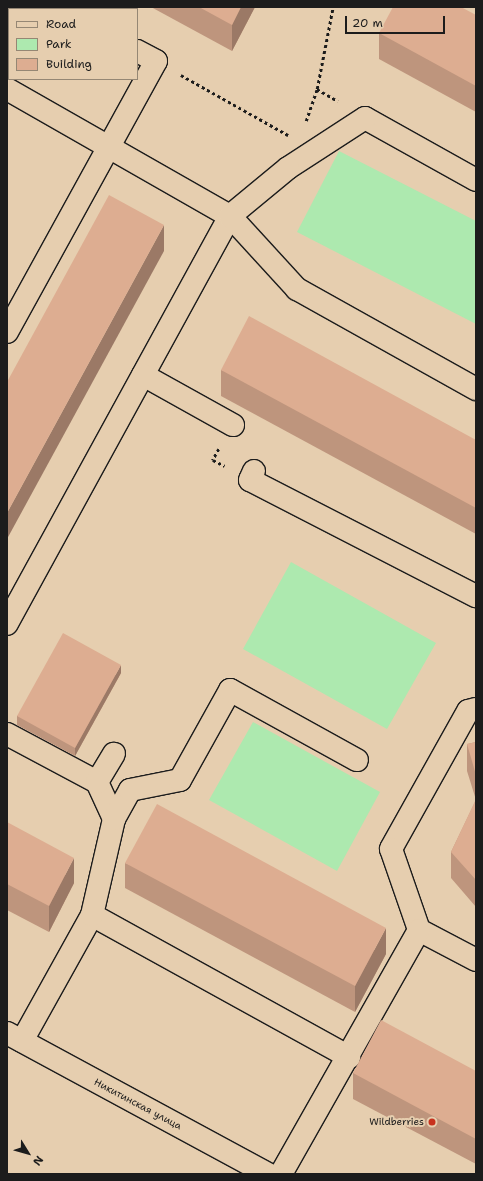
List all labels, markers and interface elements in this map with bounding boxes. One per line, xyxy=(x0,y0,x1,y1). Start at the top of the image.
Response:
legend xyxy=(8,8,138,80)
scale bar xyxy=(347,8,447,34)
text: 20 m xyxy=(352,15,383,31)
text: Road xyxy=(46,16,76,32)
text: Park xyxy=(46,36,72,52)
text: Building xyxy=(46,56,92,72)
street label: Никитинская улица xyxy=(92,1076,184,1132)
place label: Wildberries xyxy=(369,1116,424,1128)
marker: Wildberries xyxy=(427,1117,437,1127)
north arrow xyxy=(8,1133,48,1173)
text: N xyxy=(29,1153,47,1169)

